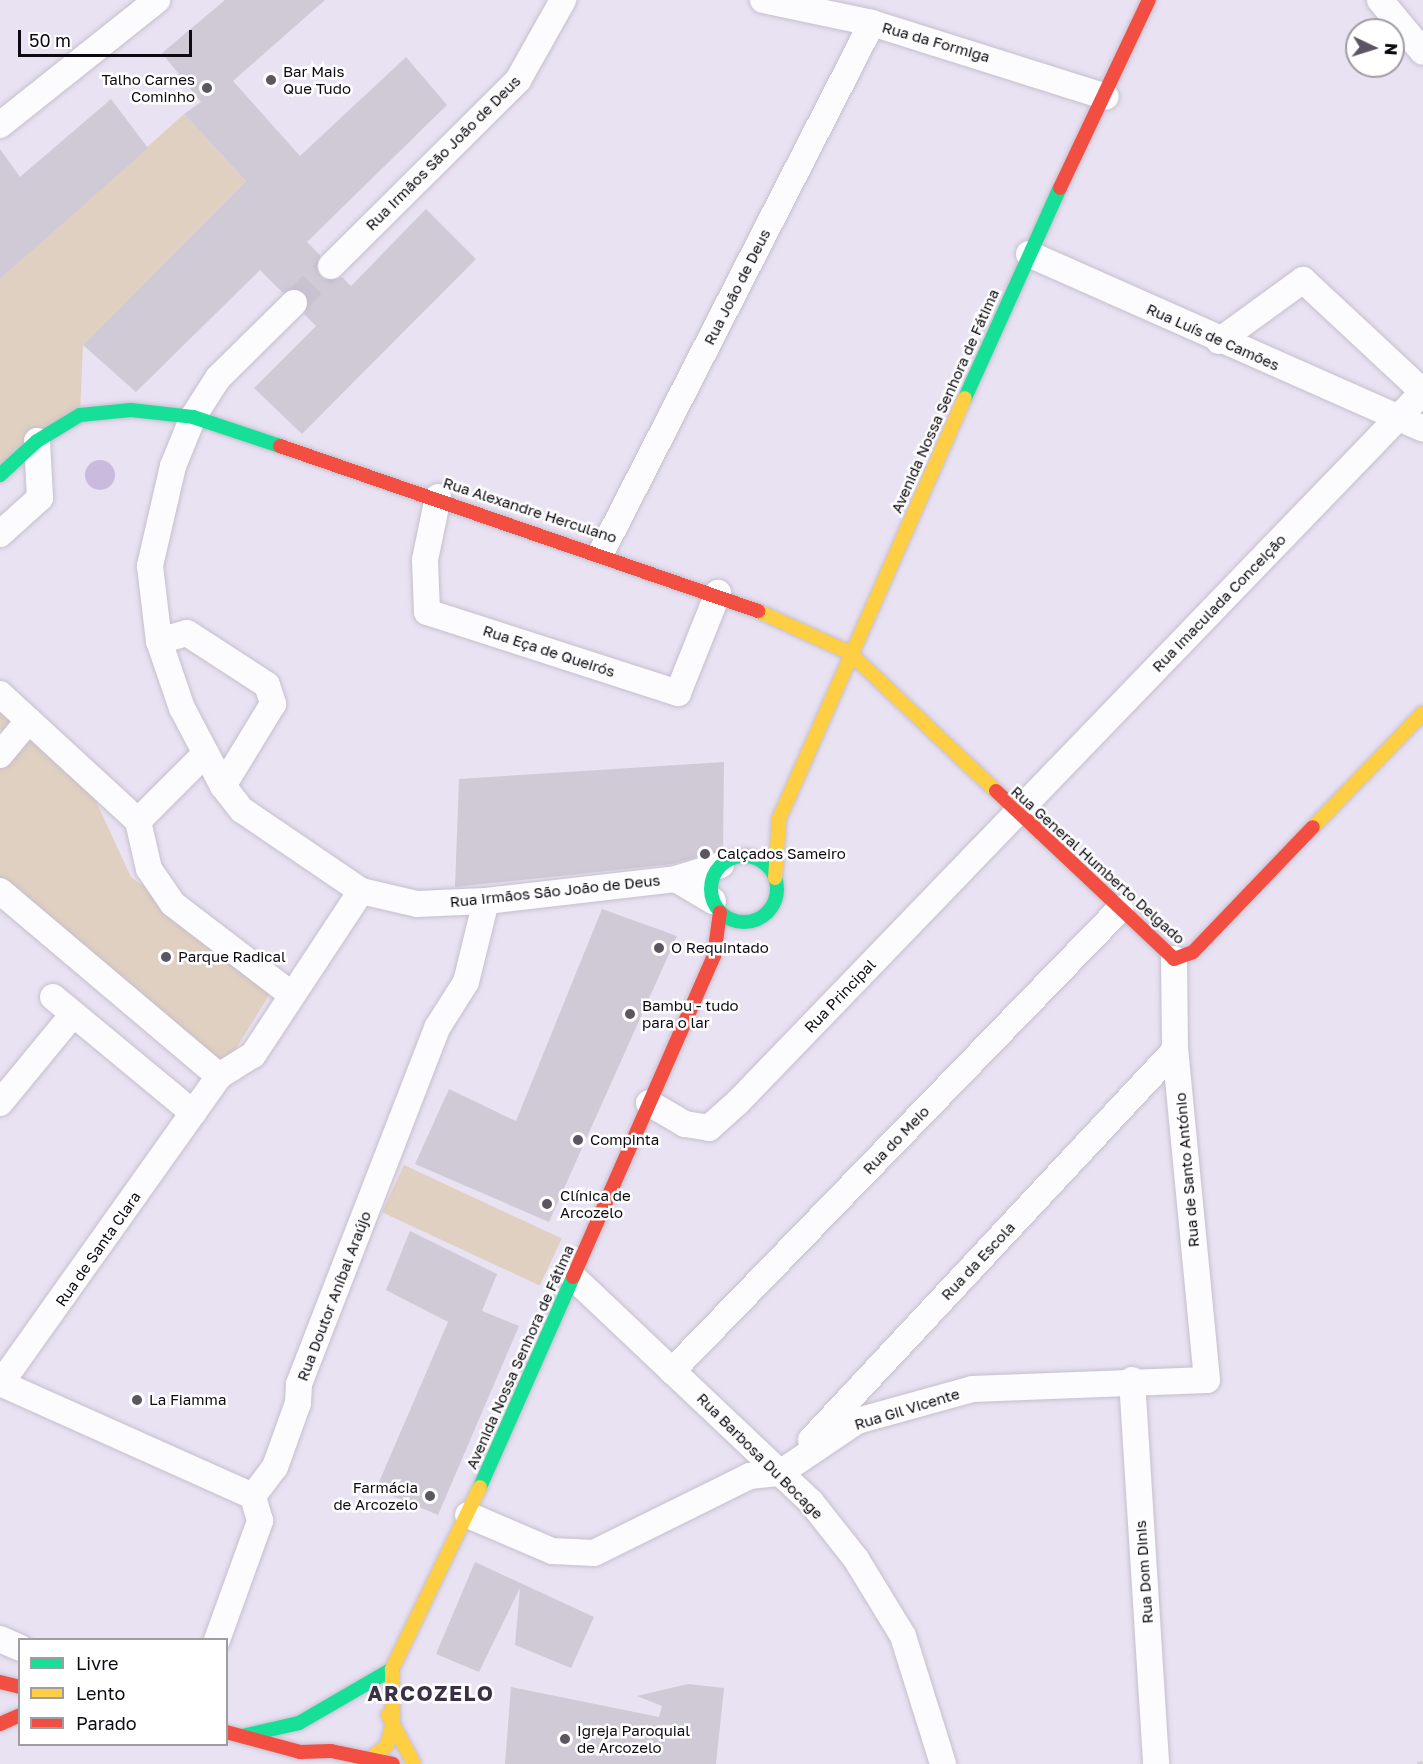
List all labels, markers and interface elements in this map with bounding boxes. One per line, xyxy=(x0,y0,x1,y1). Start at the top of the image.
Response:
scale bar xyxy=(21,18,195,56)
street label: Rua da Formiga xyxy=(880,18,992,66)
north arrow xyxy=(1345,18,1405,78)
text: 50 m xyxy=(29,29,71,51)
text: N xyxy=(1381,42,1401,56)
place label: Bar Mais Que Tudo xyxy=(283,62,351,97)
place label: Talho Carnes Cominho xyxy=(101,70,195,105)
street label: Rua Irmãos São João de Deus xyxy=(362,72,524,234)
marker: Bar Mais Que Tudo xyxy=(264,73,278,87)
marker: Talho Carnes Cominho xyxy=(200,81,214,95)
street label: Rua João de Deus xyxy=(700,226,774,348)
street label: Avenida Nossa Senhora de Fátima xyxy=(887,286,1003,516)
street label: Rua Luís de Camões xyxy=(1144,300,1282,374)
street label: Rua Alexandre Herculano xyxy=(441,473,619,547)
street label: Rua Imaculada Conceição xyxy=(1148,530,1290,676)
street label: Rua Eça de Queirós xyxy=(481,621,617,681)
street label: Rua General Humberto Delgado xyxy=(1007,782,1189,948)
place label: Calçados Sameiro xyxy=(717,845,846,863)
marker: Calçados Sameiro xyxy=(698,847,712,861)
street label: Rua Irmãos São João de Deus xyxy=(449,871,661,911)
place label: O Requintado xyxy=(671,939,769,957)
marker: O Requintado xyxy=(652,941,666,955)
place label: Parque Radical xyxy=(178,948,286,966)
marker: Parque Radical xyxy=(159,950,173,964)
street label: Rua Principal xyxy=(801,956,879,1036)
place label: Bambu - tudo para o lar xyxy=(642,996,739,1031)
marker: Bambu - tudo para o lar xyxy=(623,1007,637,1021)
street label: Rua de Santo António xyxy=(1171,1092,1203,1248)
street label: Rua do Meio xyxy=(859,1102,933,1178)
place label: Compinta xyxy=(590,1131,659,1149)
marker: Compinta xyxy=(571,1133,585,1147)
place label: Clínica de Arcozelo xyxy=(560,1186,631,1221)
street label: Rua de Santa Clara xyxy=(52,1188,144,1310)
marker: Clínica de Arcozelo xyxy=(538,1195,556,1213)
street label: Rua Doutor Aníbal Araújo xyxy=(293,1209,375,1383)
street label: Rua da Escola xyxy=(937,1218,1019,1304)
street label: Avenida Nossa Senhora de Fátima xyxy=(462,1242,578,1472)
street label: Rua Gil Vicente xyxy=(852,1384,962,1434)
street label: Rua Barbosa Du Bocage xyxy=(693,1389,827,1523)
place label: La Fiamma xyxy=(149,1391,226,1409)
marker: La Fiamma xyxy=(130,1393,144,1407)
place label: Farmácia de Arcozelo xyxy=(333,1478,418,1513)
marker: Farmácia de Arcozelo xyxy=(423,1489,437,1503)
street label: Rua Dom Dinis xyxy=(1131,1520,1157,1624)
legend xyxy=(18,1638,228,1746)
text: Livre xyxy=(76,1652,118,1674)
district label: ARCOZELO xyxy=(368,1680,494,1706)
text: Lento xyxy=(76,1682,125,1704)
text: Parado xyxy=(76,1712,137,1734)
place label: Igreja Paroquial de Arcozelo xyxy=(577,1721,690,1756)
marker: Igreja Paroquial de Arcozelo xyxy=(558,1732,572,1746)

